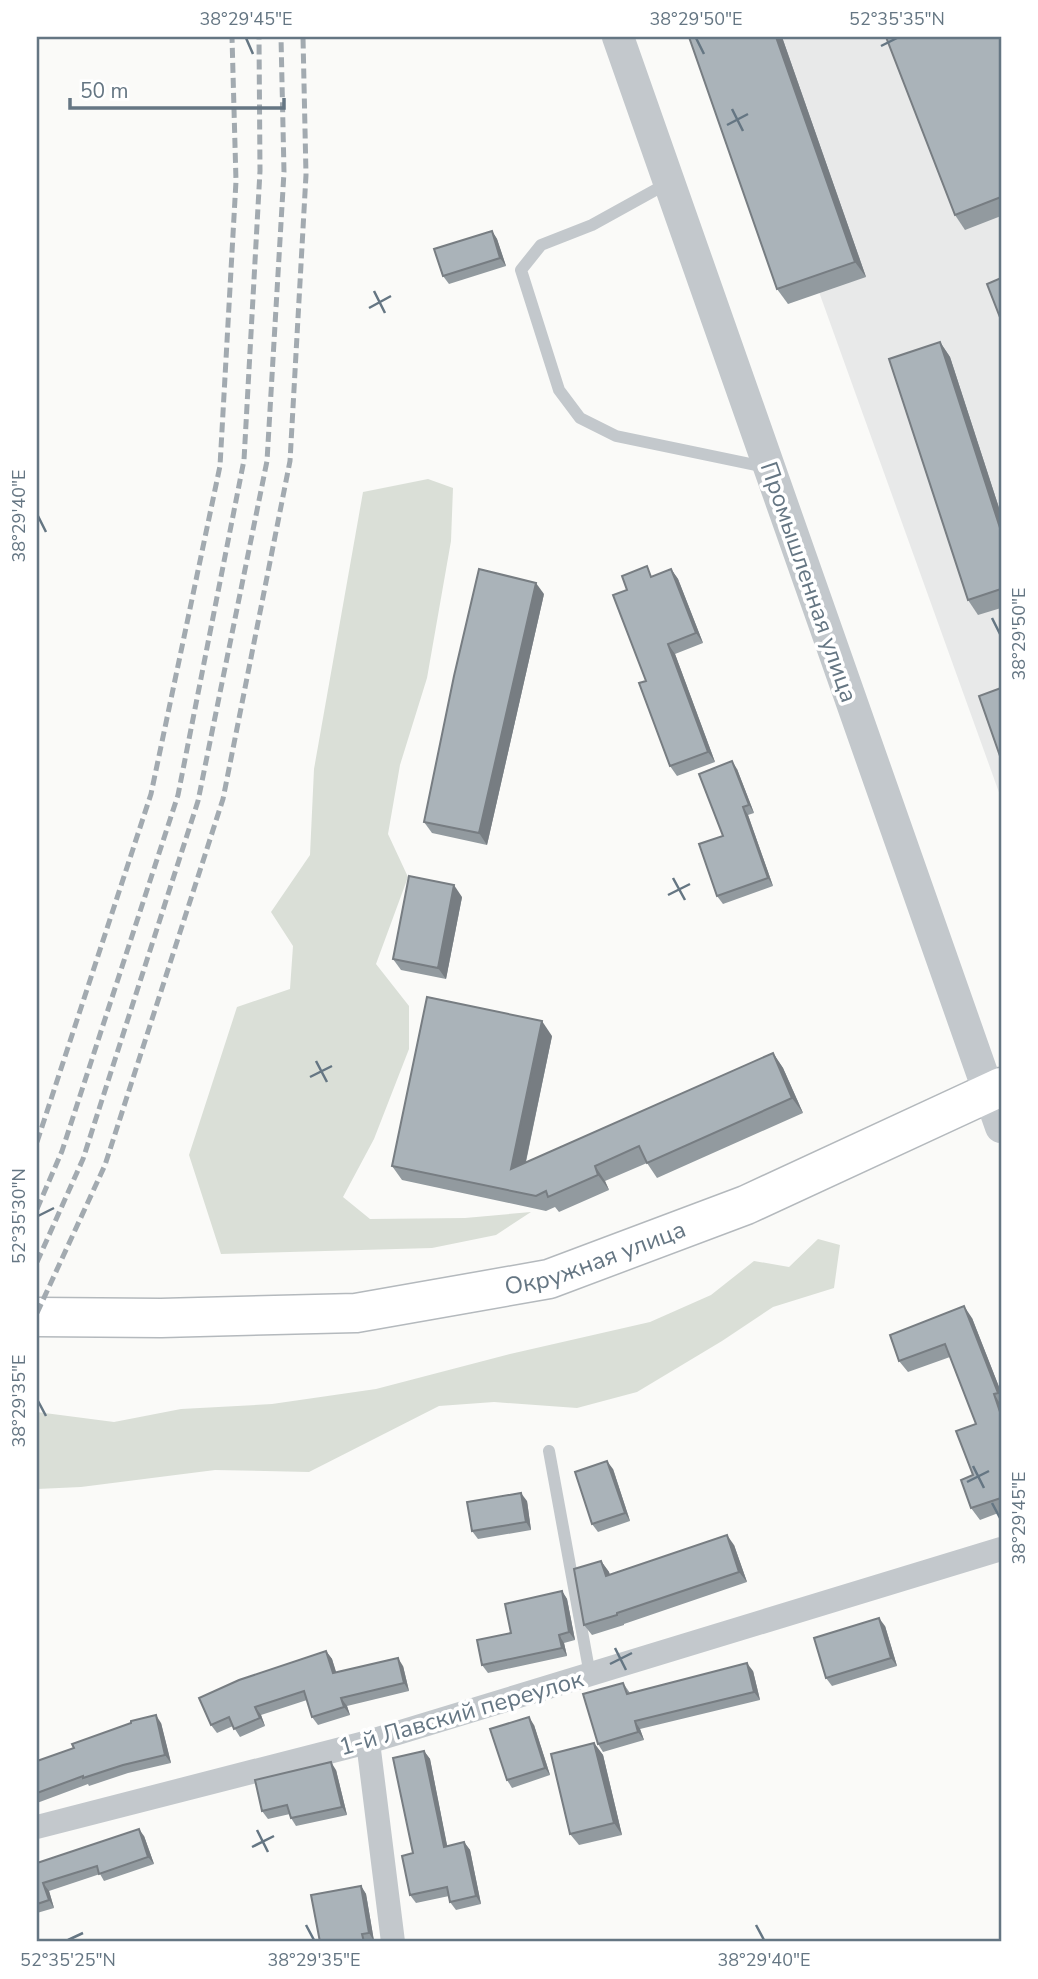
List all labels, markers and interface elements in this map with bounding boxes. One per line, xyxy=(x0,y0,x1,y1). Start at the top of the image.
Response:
text: 38°29'45"E xyxy=(200,7,293,31)
text: 38°29'50"E xyxy=(650,7,743,31)
text: 52°35'35"N xyxy=(849,7,945,31)
scale bar xyxy=(70,66,284,110)
text: 50 m xyxy=(80,77,129,105)
street label: Промышленная улица xyxy=(753,457,865,707)
text: 38°29'40"E xyxy=(7,470,31,563)
text: 38°29'50"E xyxy=(1007,588,1031,681)
text: 52°35'30"N xyxy=(7,1168,31,1264)
street label: Окружная улица xyxy=(502,1213,690,1303)
text: 38°29'35"E xyxy=(7,1355,31,1448)
text: 38°29'45"E xyxy=(1007,1472,1031,1565)
street label: 1-й Лавский переулок xyxy=(335,1663,587,1763)
text: 52°35'25"N xyxy=(20,1948,116,1972)
text: 38°29'35"E xyxy=(268,1948,361,1972)
text: 38°29'40"E xyxy=(718,1948,811,1972)

